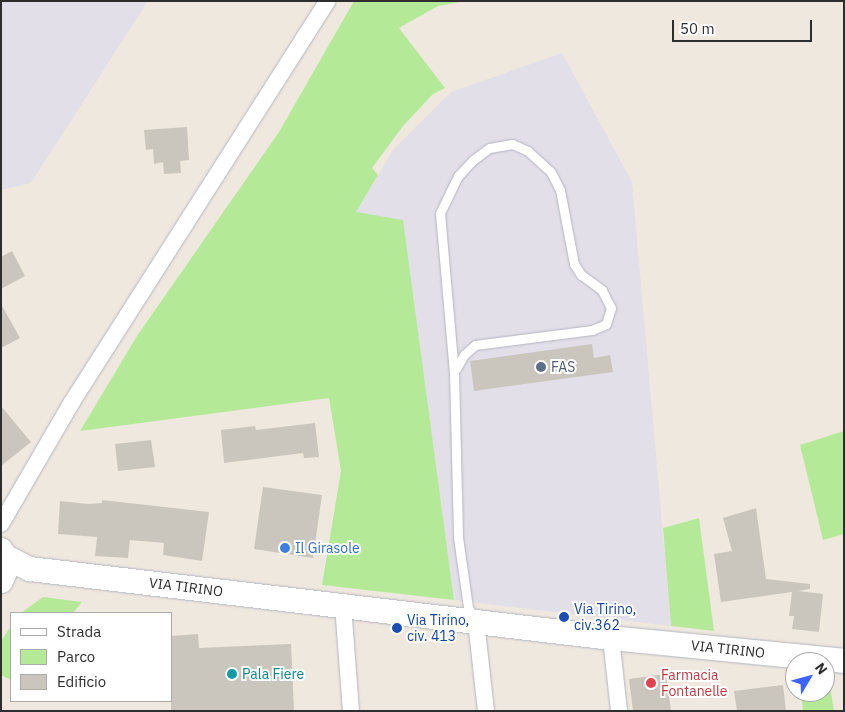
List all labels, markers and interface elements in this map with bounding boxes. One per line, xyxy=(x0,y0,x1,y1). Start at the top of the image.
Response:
scale bar xyxy=(675,10,815,42)
text: 50 m xyxy=(680,19,715,38)
place label: FAS xyxy=(551,359,575,375)
marker: FAS xyxy=(535,361,547,373)
place label: Il Girasole xyxy=(295,540,360,556)
marker: Il Girasole xyxy=(279,542,291,554)
street label: VIA TIRINO xyxy=(148,574,224,600)
place label: Via Tirino, civ.362 xyxy=(574,601,636,634)
marker: Via Tirino, civ.362 xyxy=(558,611,570,623)
legend xyxy=(10,612,172,702)
place label: Via Tirino, civ. 413 xyxy=(407,612,469,644)
text: Strada xyxy=(57,622,101,641)
marker: Via Tirino, civ. 413 xyxy=(391,622,403,634)
street label: VIA TIRINO xyxy=(690,637,766,661)
text: Parco xyxy=(57,647,95,666)
north arrow xyxy=(785,652,835,702)
text: N xyxy=(811,659,831,678)
place label: Pala Fiere xyxy=(242,666,304,682)
place label: Farmacia Fontanelle xyxy=(661,667,728,700)
marker: Pala Fiere xyxy=(226,668,238,680)
text: Edificio xyxy=(57,672,106,691)
marker: Farmacia Fontanelle xyxy=(645,677,657,689)

